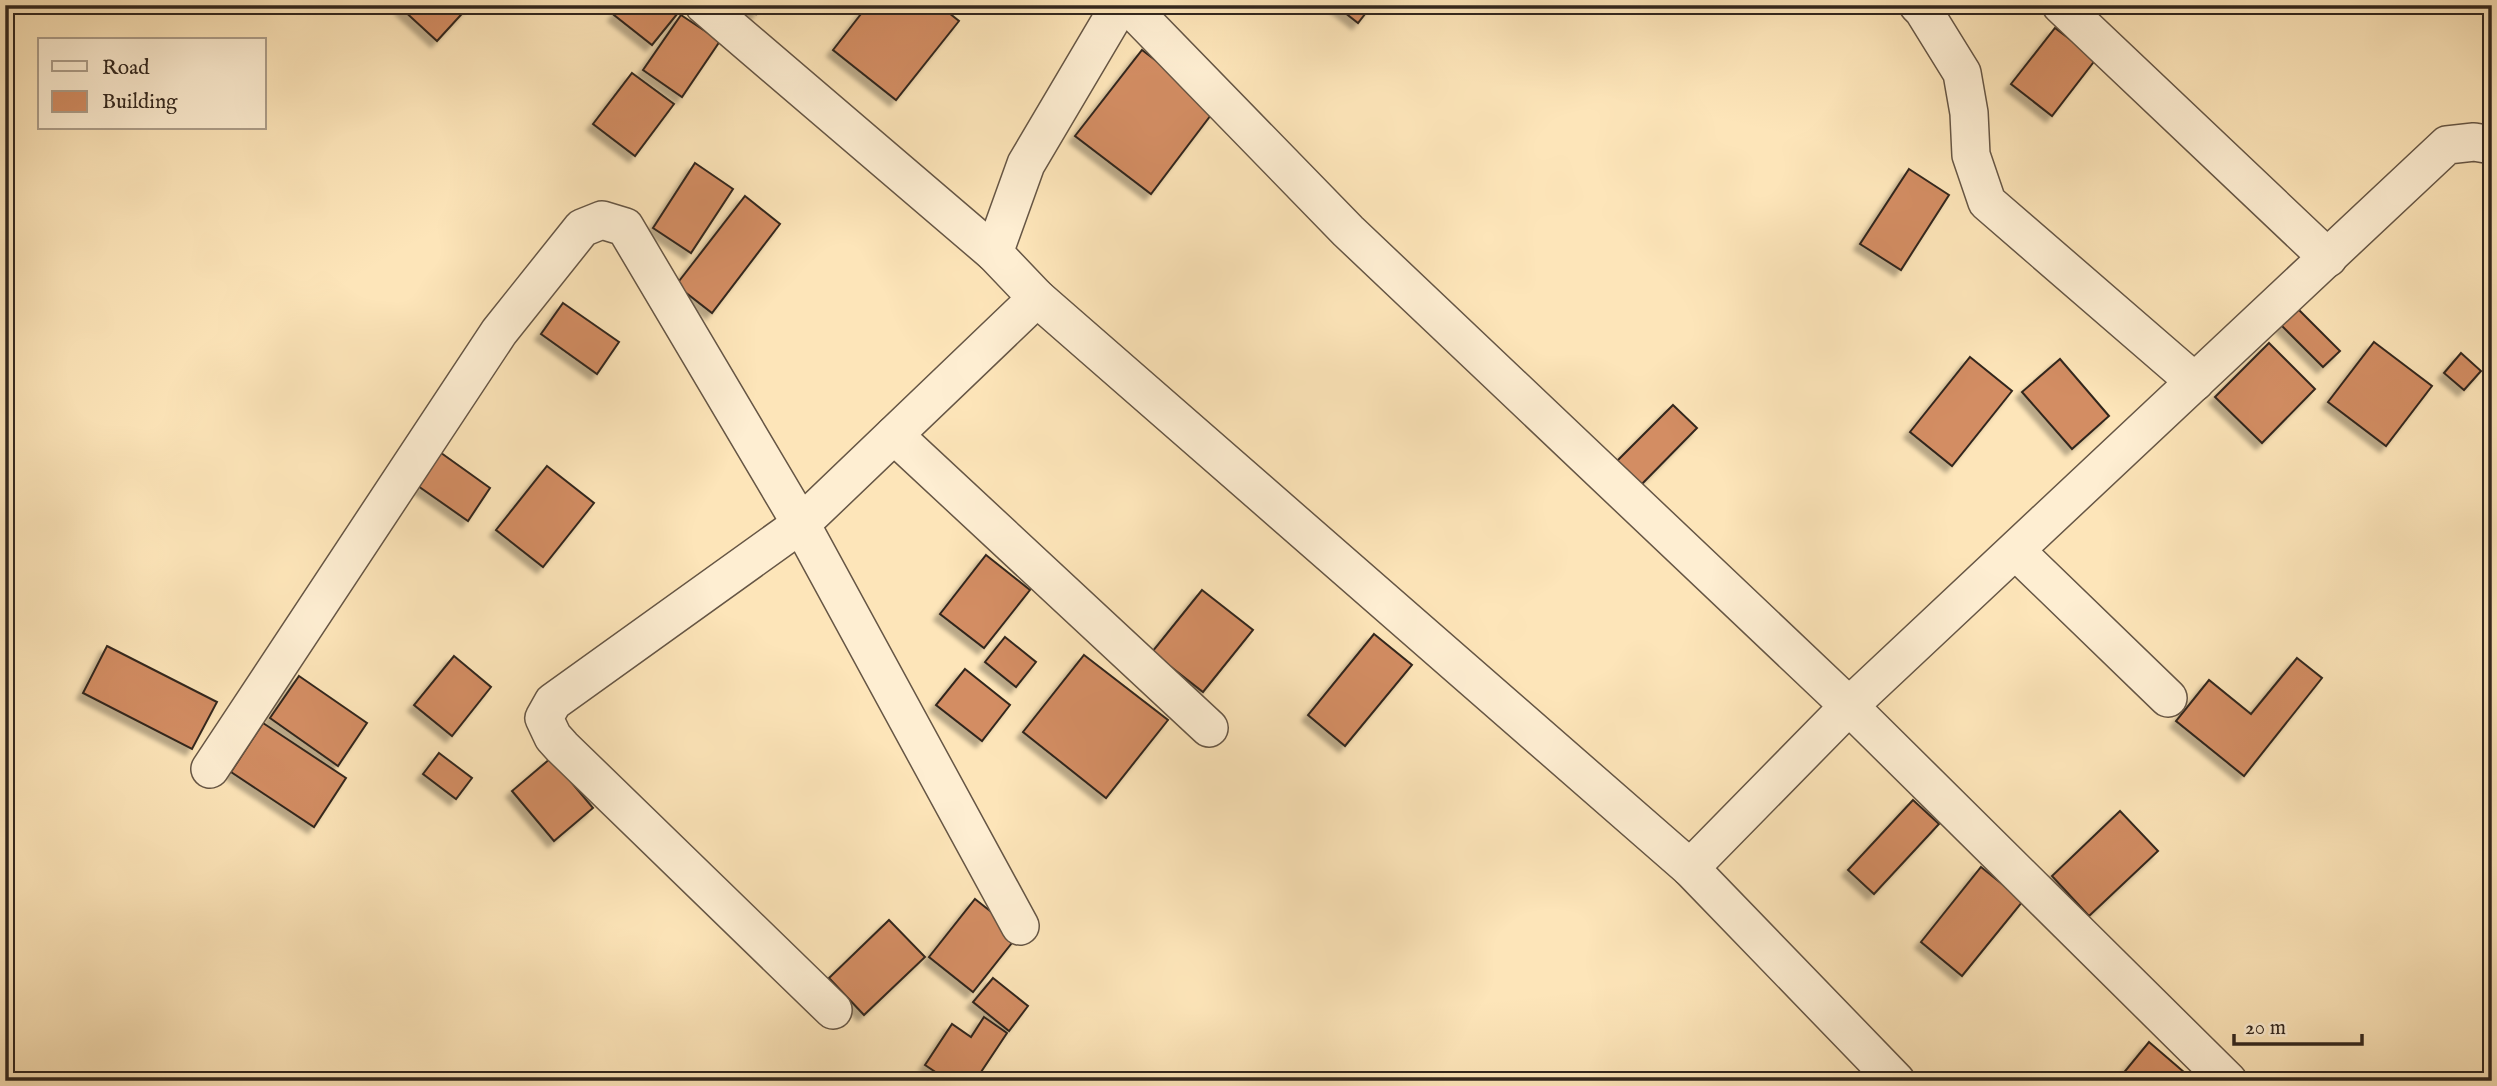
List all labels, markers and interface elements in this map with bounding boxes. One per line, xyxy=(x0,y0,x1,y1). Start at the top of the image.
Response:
legend xyxy=(38,38,266,130)
text: Road xyxy=(102,55,150,82)
text: Building xyxy=(102,89,178,116)
scale bar xyxy=(2234,1002,2362,1046)
text: 20 m xyxy=(2245,1015,2286,1042)

